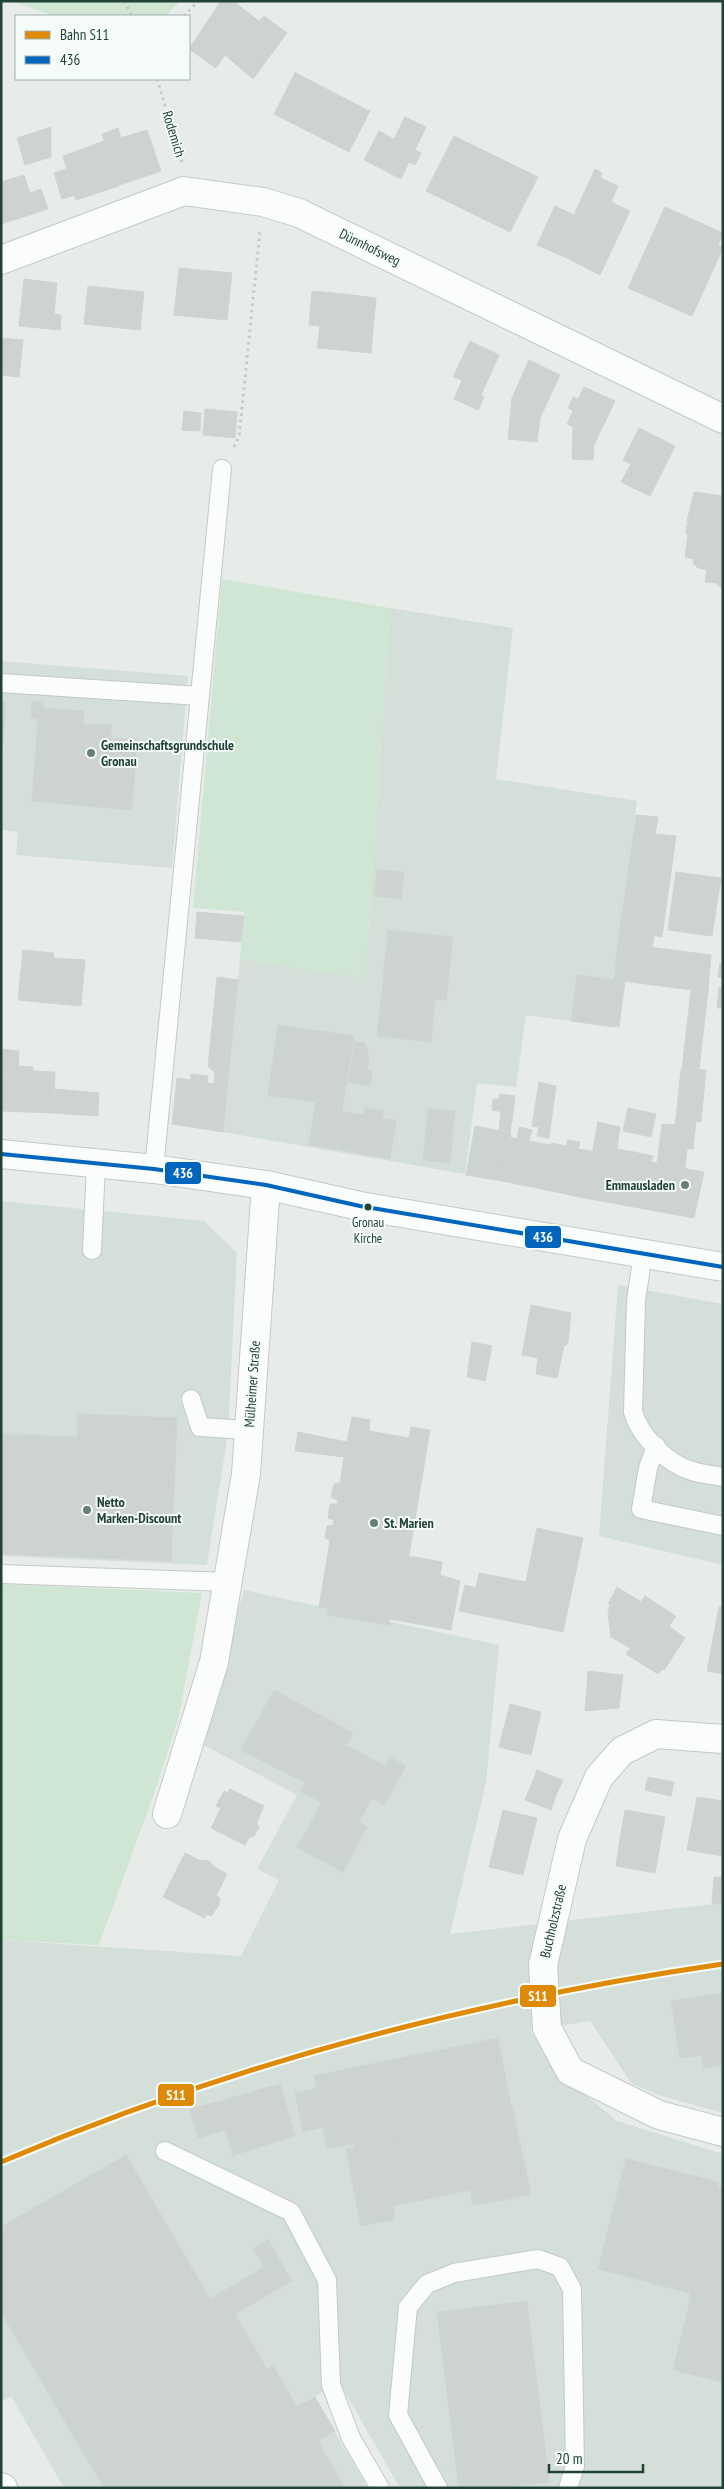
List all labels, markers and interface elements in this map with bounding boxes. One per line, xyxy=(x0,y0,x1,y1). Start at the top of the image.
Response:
legend xyxy=(15,15,190,80)
text: Bahn S11 xyxy=(60,25,109,44)
text: 436 xyxy=(60,50,81,69)
street label: Rodemich xyxy=(158,109,190,159)
street label: Dünnhofsweg xyxy=(336,224,404,270)
place label: Gemeinschaftsgrundschule Gronau xyxy=(101,736,234,770)
marker: Gemeinschaftsgrundschule Gronau xyxy=(85,747,97,759)
line badge: 436 xyxy=(164,1161,202,1185)
text: 436 xyxy=(173,1164,193,1182)
place label: Emmausladen xyxy=(606,1176,675,1194)
marker: Emmausladen xyxy=(679,1179,691,1191)
marker: Gronau Kirche xyxy=(363,1202,373,1212)
place label: Gronau Kirche xyxy=(352,1214,384,1247)
line badge: 436 xyxy=(524,1225,562,1249)
text: 436 xyxy=(533,1228,553,1246)
street label: Mülheimer Straße xyxy=(240,1340,264,1428)
place label: Netto Marken-Discount xyxy=(97,1493,181,1527)
marker: Netto Marken-Discount xyxy=(81,1504,93,1516)
place label: St. Marien xyxy=(384,1514,434,1532)
marker: St. Marien xyxy=(368,1517,380,1529)
street label: Buchholzstraße xyxy=(536,1882,570,1960)
line badge: S11 xyxy=(519,1984,557,2008)
text: S11 xyxy=(528,1987,548,2005)
line badge: S11 xyxy=(157,2083,195,2107)
text: S11 xyxy=(166,2086,186,2104)
scale bar xyxy=(549,2442,643,2474)
text: 20 m xyxy=(556,2449,582,2468)

